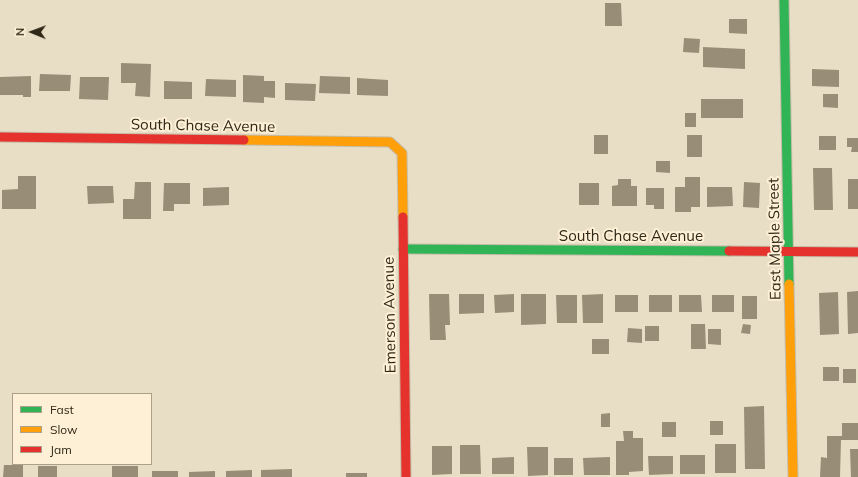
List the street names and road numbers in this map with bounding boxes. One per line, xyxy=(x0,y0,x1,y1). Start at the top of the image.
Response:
street label: South Chase Avenue xyxy=(131,116,275,136)
street label: East Maple Street xyxy=(765,178,785,300)
street label: South Chase Avenue xyxy=(559,227,703,245)
street label: Emerson Avenue xyxy=(380,257,400,373)

